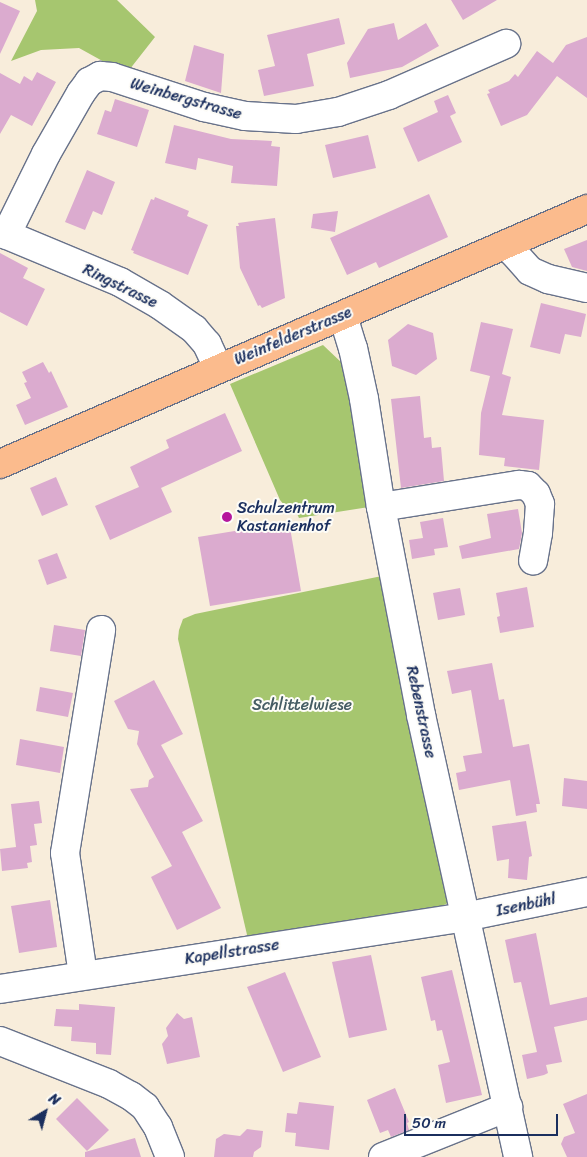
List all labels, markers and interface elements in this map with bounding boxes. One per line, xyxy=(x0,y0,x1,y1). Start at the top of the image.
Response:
street label: Weinbergstrasse xyxy=(128,74,244,124)
street label: Ringstrasse xyxy=(80,260,160,312)
street label: Weinfelderstrasse xyxy=(231,303,355,369)
place label: Schulzentrum Kastanienhof xyxy=(237,498,335,536)
marker: Schulzentrum Kastanienhof xyxy=(221,511,233,523)
street label: Rebenstrasse xyxy=(402,664,440,760)
park label: Schlittelwiese xyxy=(252,695,352,715)
street label: Isenbühl xyxy=(494,889,558,921)
street label: Kapellstrasse xyxy=(183,935,281,969)
north arrow xyxy=(20,1087,70,1137)
text: N xyxy=(43,1087,66,1113)
scale bar xyxy=(407,1104,561,1136)
text: 50 m xyxy=(412,1110,446,1136)

